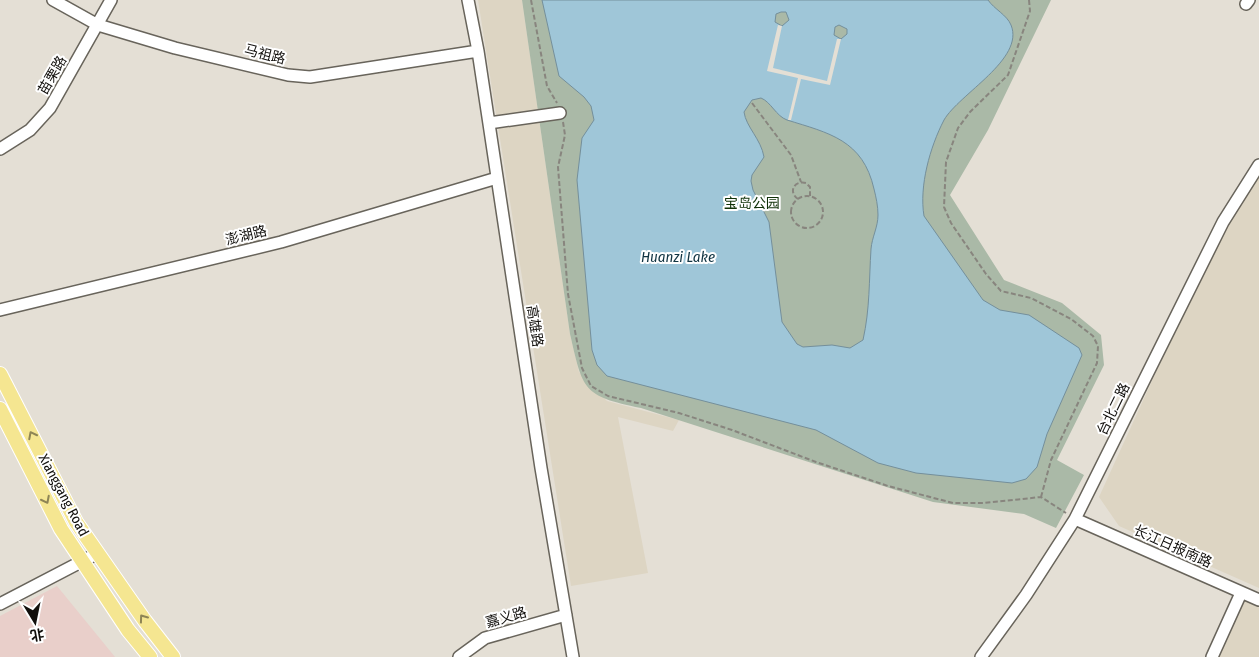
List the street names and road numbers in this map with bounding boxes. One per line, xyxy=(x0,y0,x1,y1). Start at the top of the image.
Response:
street label: 马祖路 xyxy=(242,41,287,68)
street label: 苗栗路 xyxy=(35,53,70,98)
street label: 澎湖路 xyxy=(224,222,269,249)
street label: 高雄路 xyxy=(523,304,546,348)
street label: 台北二路 xyxy=(1094,380,1133,438)
street label: Xianggang Road xyxy=(35,451,92,539)
street label: 长江日报南路 xyxy=(1131,522,1215,571)
street label: 嘉义路 xyxy=(484,604,529,631)

